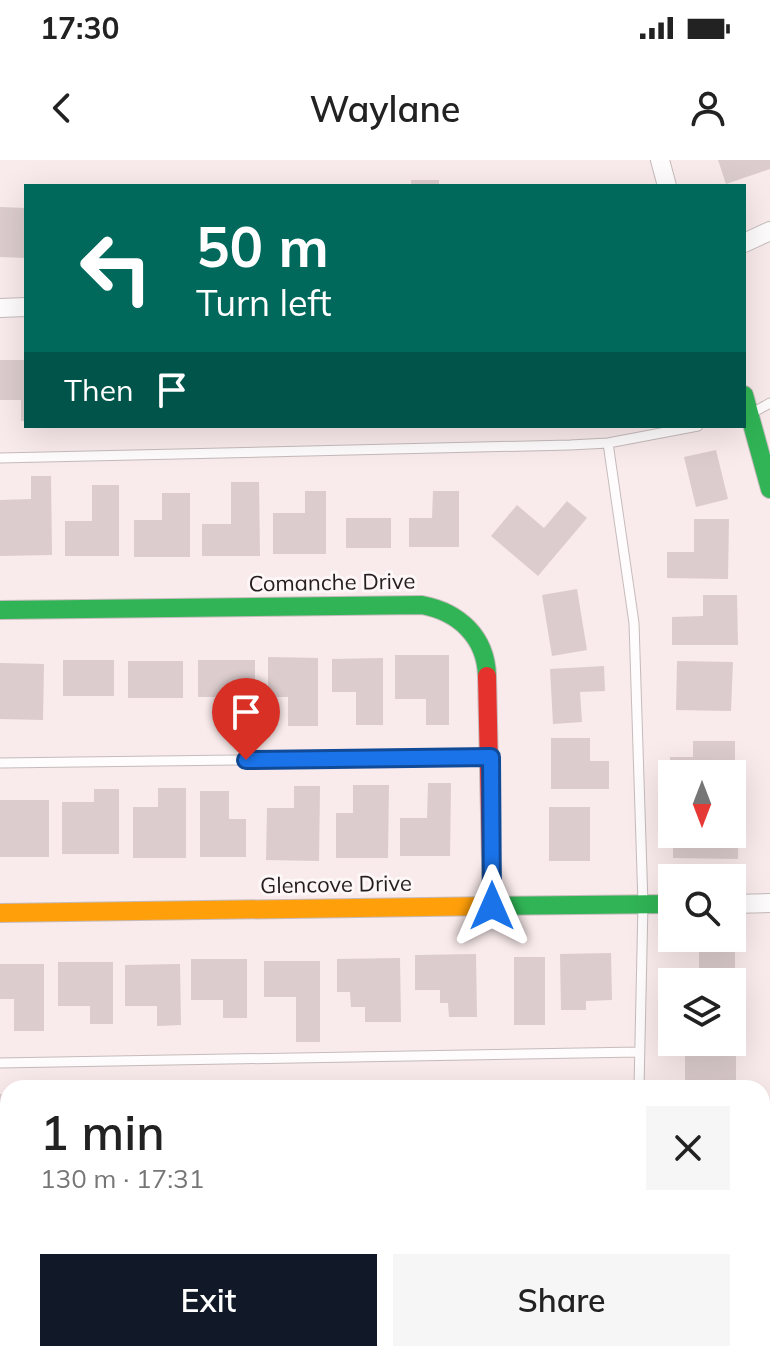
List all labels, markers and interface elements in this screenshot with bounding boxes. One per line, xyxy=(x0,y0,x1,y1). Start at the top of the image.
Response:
text: 17:30 xyxy=(40,9,119,47)
icon: back xyxy=(40,86,84,130)
text: Waylane xyxy=(309,86,461,131)
icon: person xyxy=(686,86,730,130)
text: 50 m xyxy=(196,211,329,281)
icon: left xyxy=(64,216,168,320)
text: Turn left xyxy=(196,280,332,325)
icon: arrive xyxy=(150,368,194,412)
text: Then xyxy=(64,371,134,409)
street label: Comanche Drive xyxy=(248,567,416,597)
pin xyxy=(212,678,280,760)
icon: arrive xyxy=(224,690,268,734)
north arrow xyxy=(658,760,746,848)
map controls xyxy=(658,760,746,1056)
position arrow xyxy=(450,864,534,948)
button: search xyxy=(658,864,746,952)
street label: Glencove Drive xyxy=(260,869,412,899)
button: layers xyxy=(658,968,746,1056)
text: 1 min xyxy=(40,1102,165,1162)
button: close xyxy=(646,1106,730,1190)
text: 130 m · 17:31 xyxy=(40,1162,204,1195)
button: Exit xyxy=(40,1254,377,1346)
button: Share xyxy=(393,1254,730,1346)

